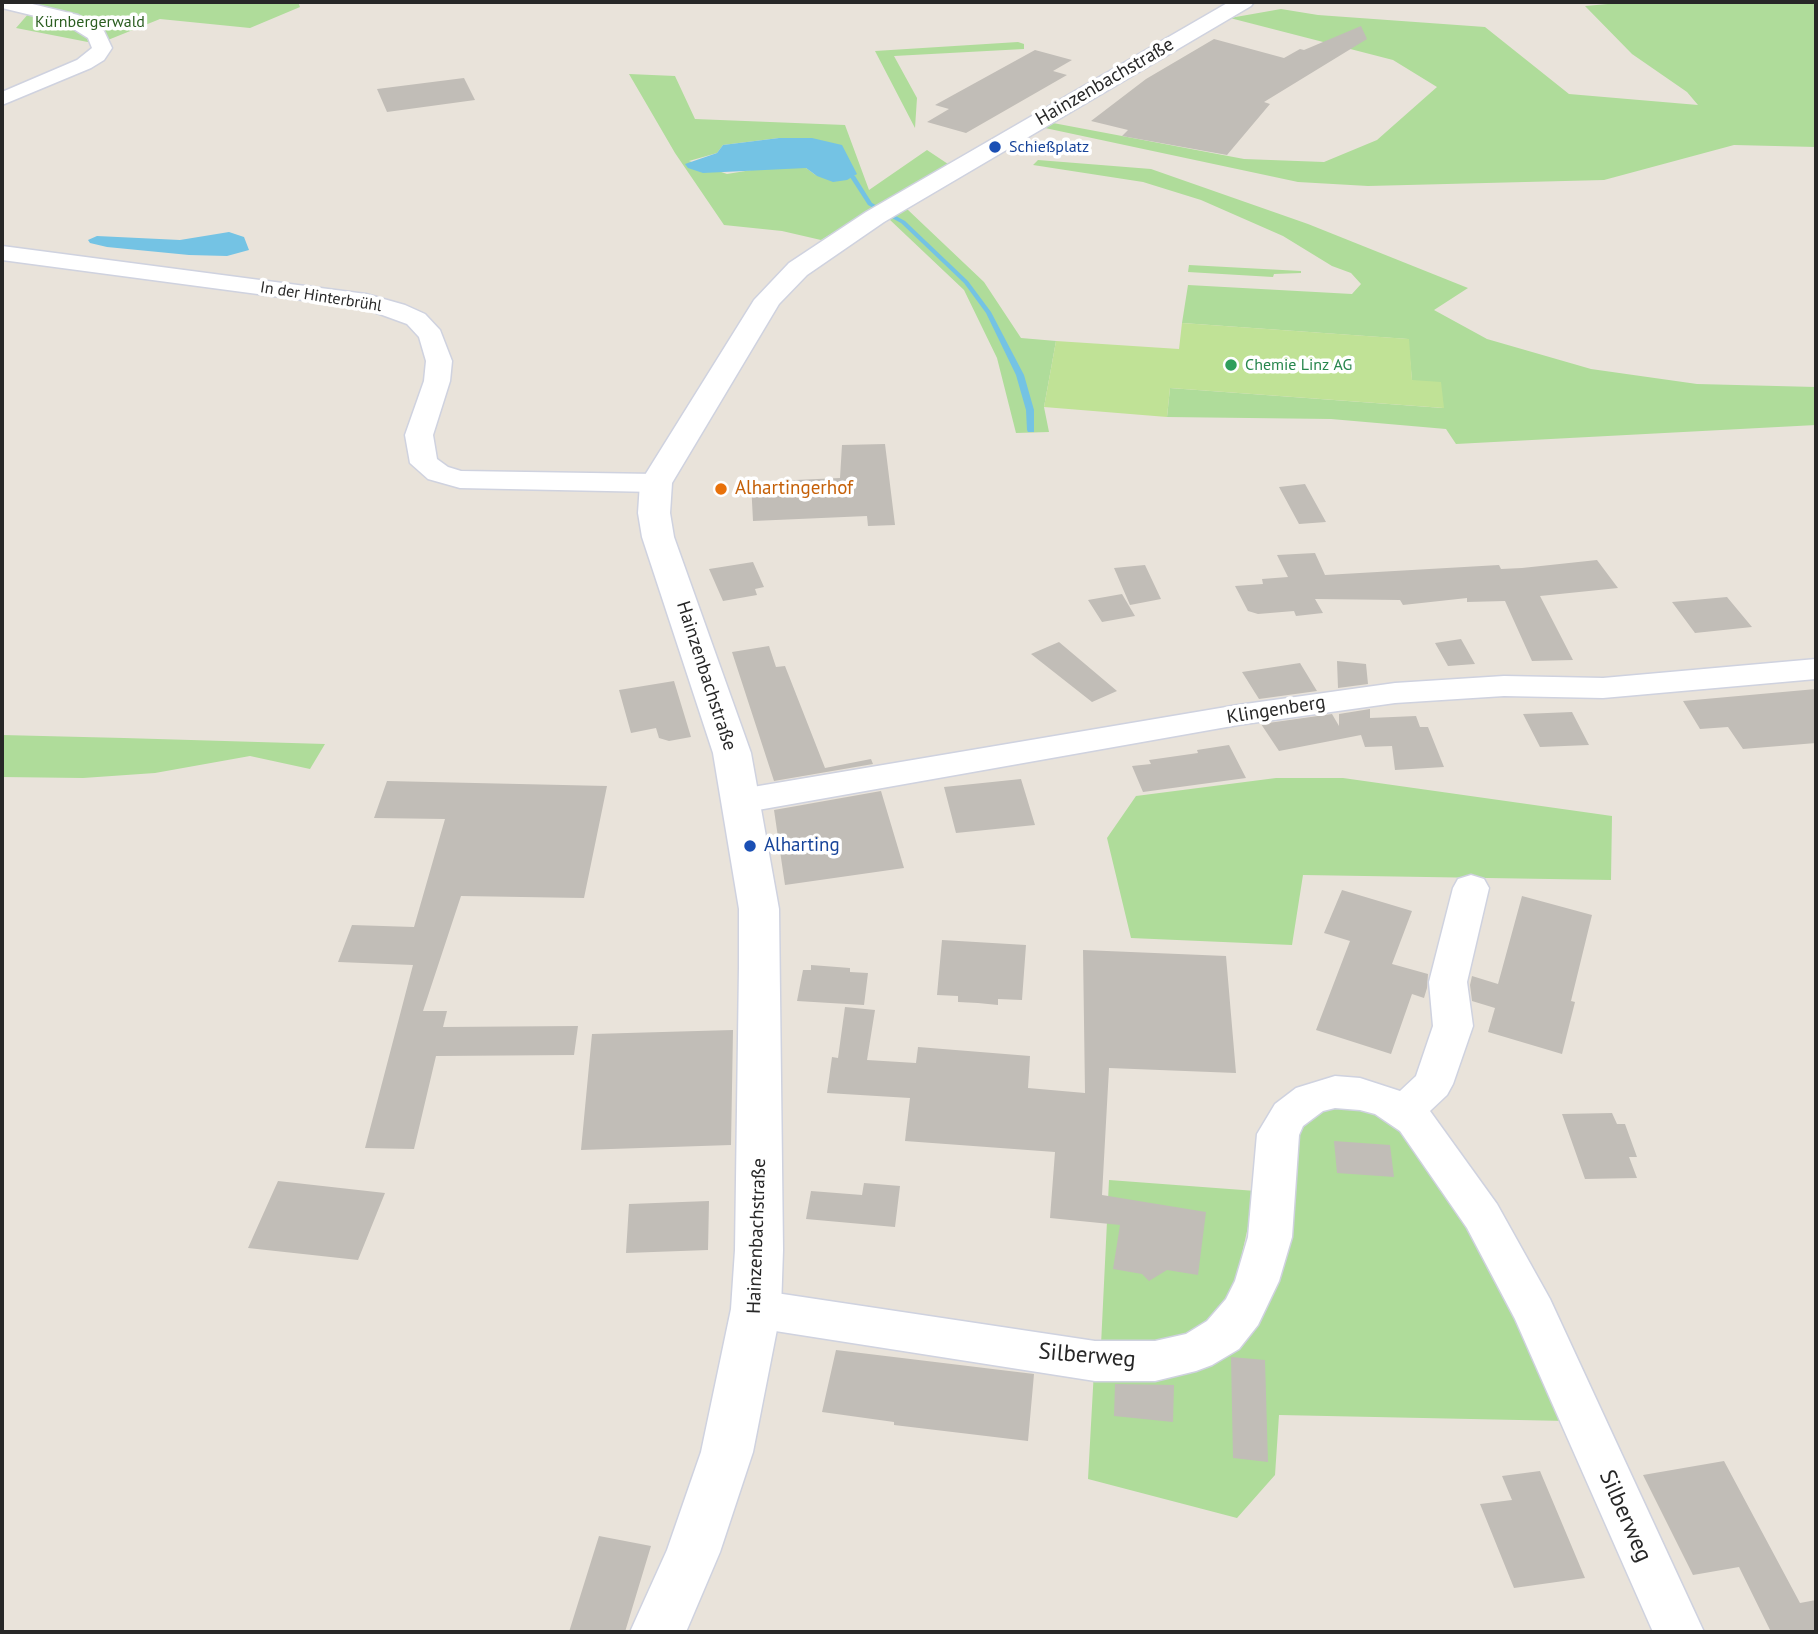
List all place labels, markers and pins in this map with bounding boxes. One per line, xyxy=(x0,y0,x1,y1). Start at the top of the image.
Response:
place label: Schießplatz xyxy=(1009,137,1089,157)
marker: Schießplatz xyxy=(987,139,1003,155)
place label: Chemie Linz AG xyxy=(1245,355,1352,375)
marker: Chemie Linz AG xyxy=(1223,357,1239,373)
place label: Alhartingerhof xyxy=(735,478,853,500)
marker: Alhartingerhof xyxy=(713,481,729,497)
place label: Alharting xyxy=(764,835,840,857)
marker: Alharting xyxy=(742,838,758,854)

